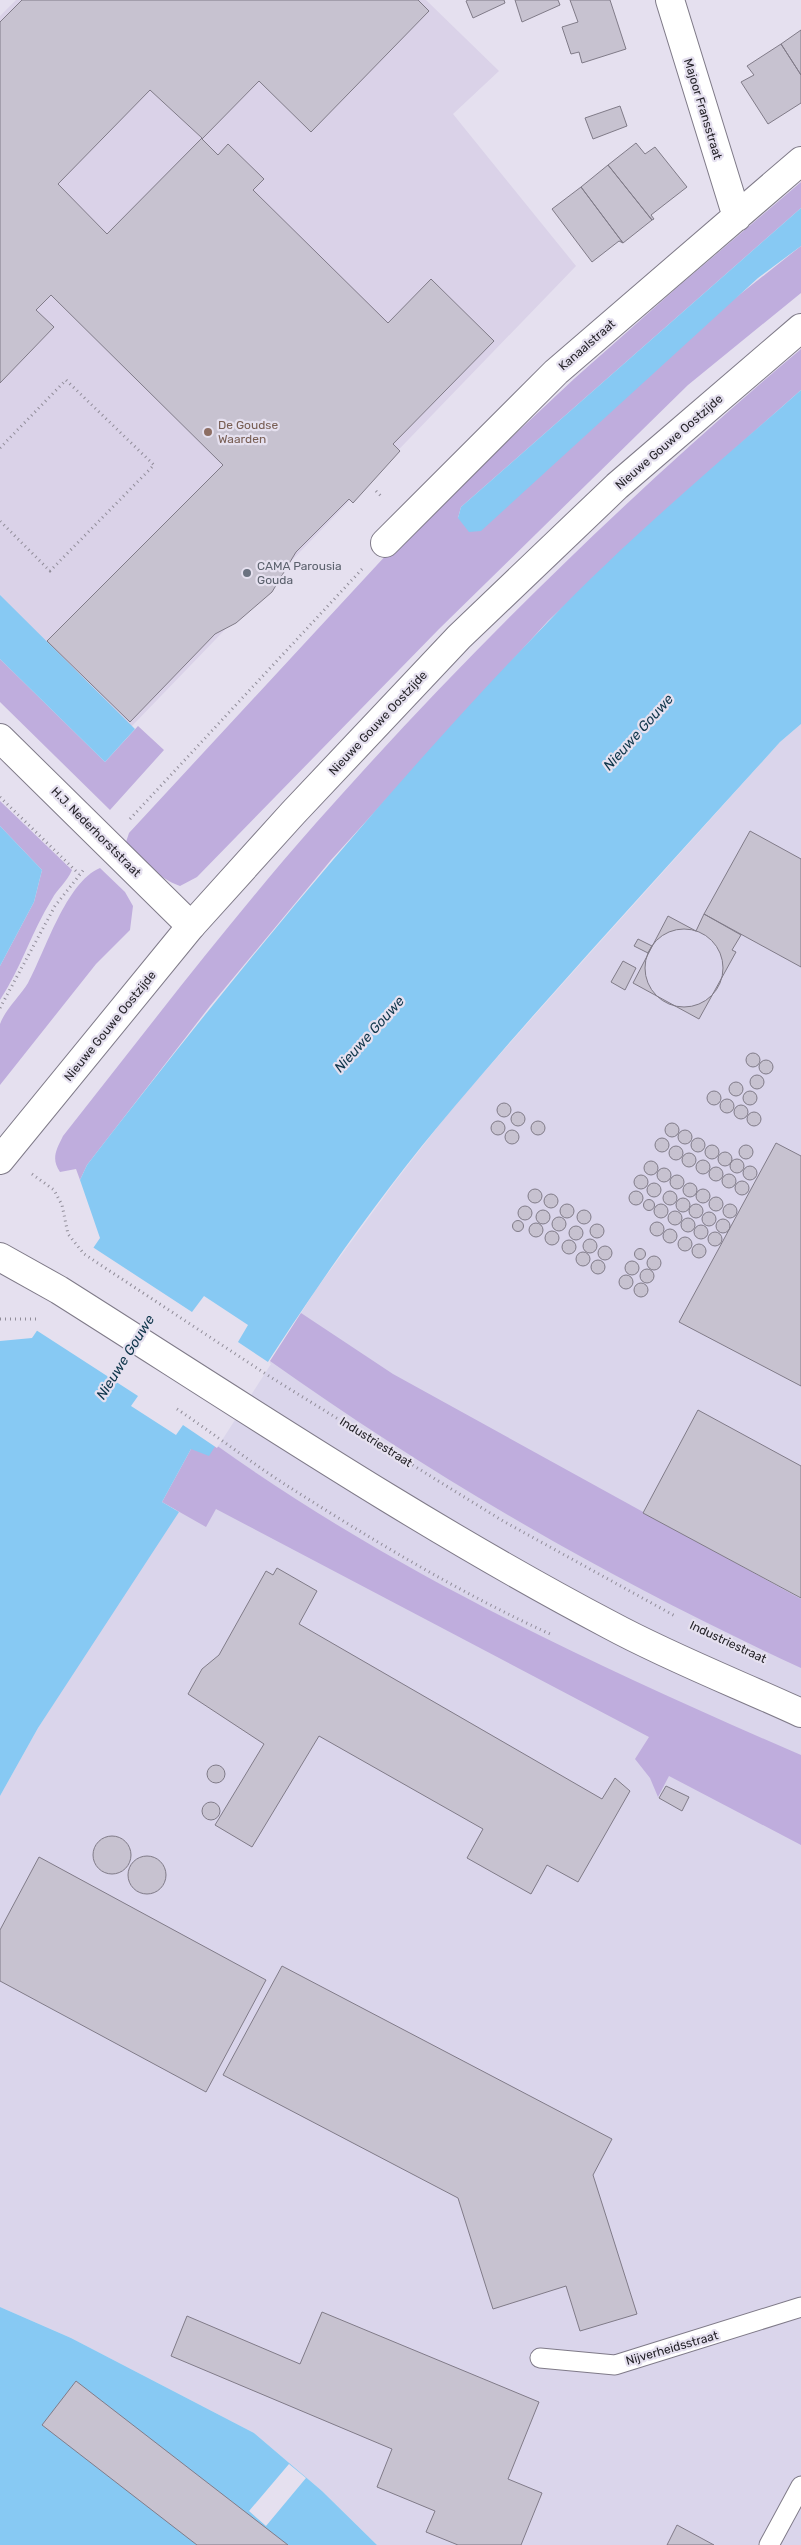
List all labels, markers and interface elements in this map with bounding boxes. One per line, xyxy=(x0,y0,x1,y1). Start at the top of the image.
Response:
street label: Majoor Fransstraat xyxy=(681,57,725,161)
street label: Kanaalstraat xyxy=(556,316,618,373)
street label: Nieuwe Gouwe Oostzijde xyxy=(613,391,726,492)
place label: De Goudse Waarden xyxy=(218,418,278,446)
marker: De Goudse Waarden xyxy=(202,426,214,438)
place label: CAMA Parousia Gouda xyxy=(257,559,342,587)
marker: CAMA Parousia Gouda xyxy=(241,567,253,579)
street label: Nieuwe Gouwe Oostzijde xyxy=(326,668,430,778)
water label: Nieuwe Gouwe xyxy=(600,691,677,774)
street label: H.J. Nederhorststraat xyxy=(48,784,144,880)
street label: Nieuwe Gouwe Oostzijde xyxy=(61,968,159,1084)
water label: Nieuwe Gouwe xyxy=(331,993,408,1076)
water label: Nieuwe Gouwe xyxy=(93,1312,158,1403)
street label: Industriestraat xyxy=(337,1414,415,1470)
street label: Industriestraat xyxy=(687,1618,769,1666)
street label: Nijverheidsstraat xyxy=(624,2328,720,2368)

